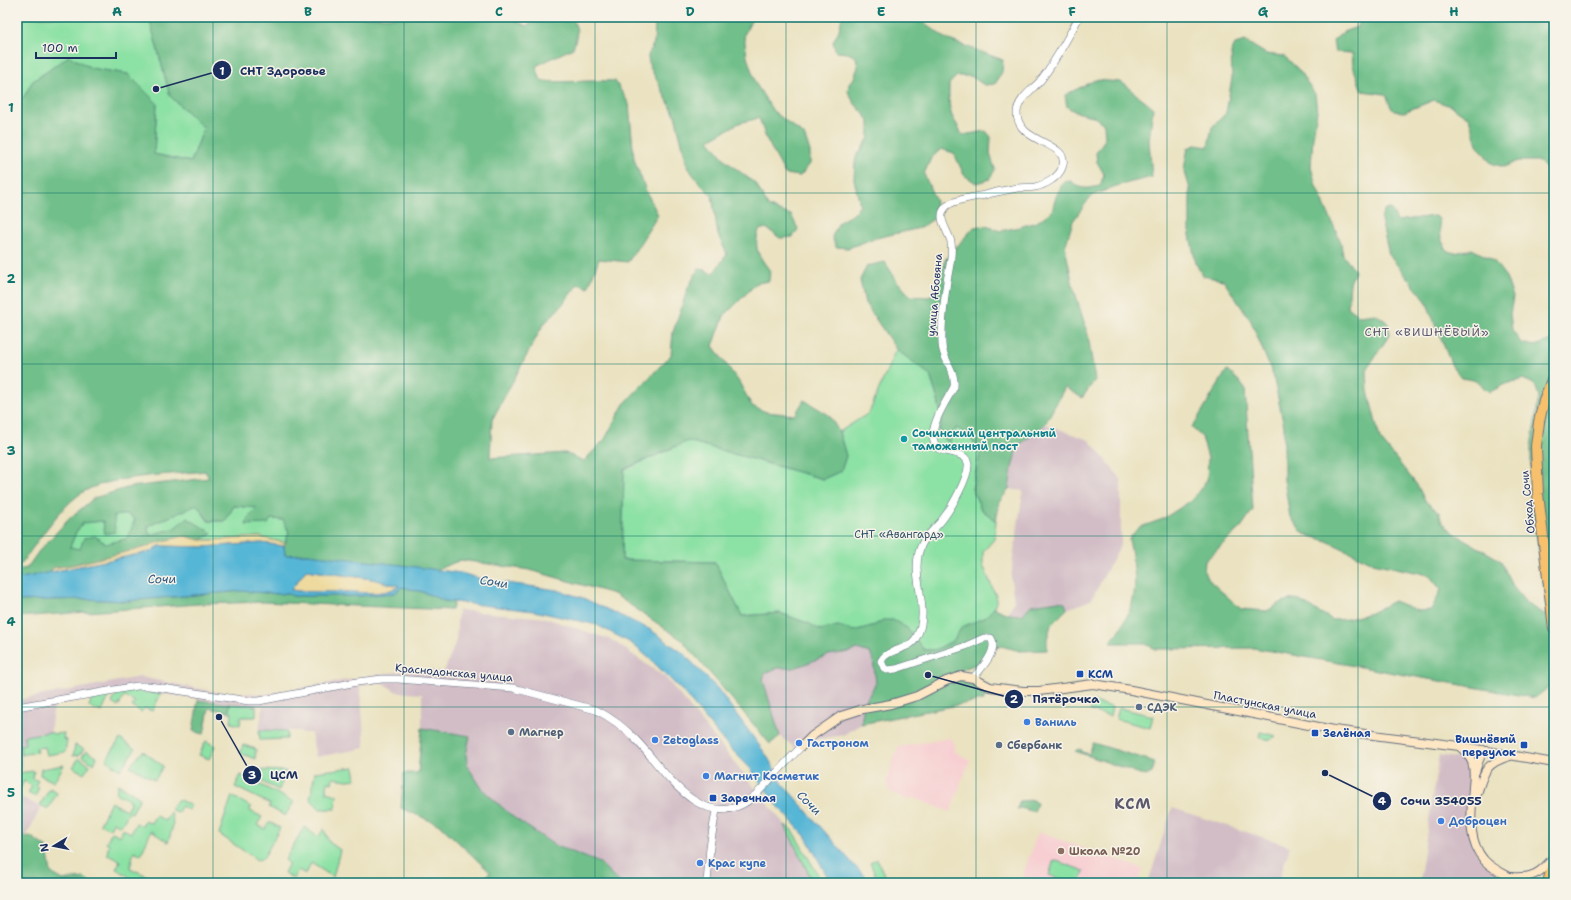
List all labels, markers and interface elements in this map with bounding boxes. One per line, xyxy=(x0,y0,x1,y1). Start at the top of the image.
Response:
text: A xyxy=(112,3,122,20)
text: B xyxy=(304,3,312,20)
text: C xyxy=(495,3,503,20)
text: D xyxy=(685,3,695,20)
text: E xyxy=(877,3,886,20)
text: F xyxy=(1068,3,1076,20)
text: G xyxy=(1258,3,1269,20)
text: H xyxy=(1449,3,1459,20)
scale bar xyxy=(36,34,116,60)
text: 100 m xyxy=(42,40,78,56)
callout: СНТ Здоровье xyxy=(212,58,334,82)
text: 1 xyxy=(219,63,225,79)
text: СНТ Здоровье xyxy=(240,63,326,79)
text: 1 xyxy=(8,99,14,116)
street label: улица Абовяна xyxy=(924,253,946,337)
text: 2 xyxy=(6,270,16,287)
district label: СНТ «ВИШНЁВЫЙ» xyxy=(1364,324,1490,340)
place label: Сочинский центральный таможенный пост xyxy=(912,426,1057,454)
marker: Сочинский центральный таможенный пост xyxy=(899,434,909,444)
text: 3 xyxy=(6,442,16,459)
street label: Обход Сочи xyxy=(1517,470,1539,534)
park label: СНТ «Авангард» xyxy=(854,527,944,542)
water label: Сочи xyxy=(148,571,176,587)
water label: Сочи xyxy=(479,572,509,592)
text: 4 xyxy=(6,613,16,630)
street label: Краснодонская улица xyxy=(394,660,514,686)
place label: КСМ xyxy=(1088,667,1113,682)
marker: КСМ xyxy=(1075,669,1085,679)
callout: Пятёрочка xyxy=(1004,687,1107,711)
street label: Пластунская улица xyxy=(1212,688,1318,722)
text: 2 xyxy=(1010,691,1019,707)
text: Пятёрочка xyxy=(1033,691,1100,707)
place label: СДЭК xyxy=(1147,700,1178,715)
marker: СДЭК xyxy=(1134,702,1144,712)
place label: Ваниль xyxy=(1035,715,1077,730)
marker: Ваниль xyxy=(1022,717,1032,727)
place label: Магнер xyxy=(519,725,564,740)
place label: Зелёная xyxy=(1323,726,1371,741)
marker: Магнер xyxy=(506,727,516,737)
marker: Зелёная xyxy=(1310,728,1320,738)
place label: Вишнёвый переулок xyxy=(1455,732,1516,760)
place label: Zetoglass xyxy=(663,733,719,748)
marker: Zetoglass xyxy=(650,735,660,745)
place label: Гастроном xyxy=(807,736,869,751)
marker: Гастроном xyxy=(794,738,804,748)
place label: Сбербанк xyxy=(1007,738,1062,753)
marker: Сбербанк xyxy=(994,740,1004,750)
marker: Вишнёвый переулок xyxy=(1519,740,1529,750)
callout: ЦСМ xyxy=(242,763,306,787)
text: 3 xyxy=(248,767,256,783)
text: ЦСМ xyxy=(270,767,298,783)
place label: Магнит Косметик xyxy=(714,769,819,784)
marker: Магнит Косметик xyxy=(701,771,711,781)
text: 5 xyxy=(7,784,15,801)
water label: Сочи xyxy=(793,787,825,819)
callout: Сочи 354055 xyxy=(1372,789,1489,813)
place label: Заречная xyxy=(721,791,776,806)
marker: Заречная xyxy=(708,793,718,803)
text: 4 xyxy=(1378,793,1387,809)
text: Сочи 354055 xyxy=(1400,793,1482,809)
district label: КСМ xyxy=(1114,794,1152,814)
place label: Доброцен xyxy=(1449,814,1507,829)
marker: Доброцен xyxy=(1436,816,1446,826)
north arrow xyxy=(34,826,74,866)
text: N xyxy=(36,842,53,853)
place label: Школа №20 xyxy=(1069,844,1141,859)
marker: Школа №20 xyxy=(1056,846,1066,856)
place label: Крас купе xyxy=(708,856,767,871)
marker: Крас купе xyxy=(695,858,705,868)

